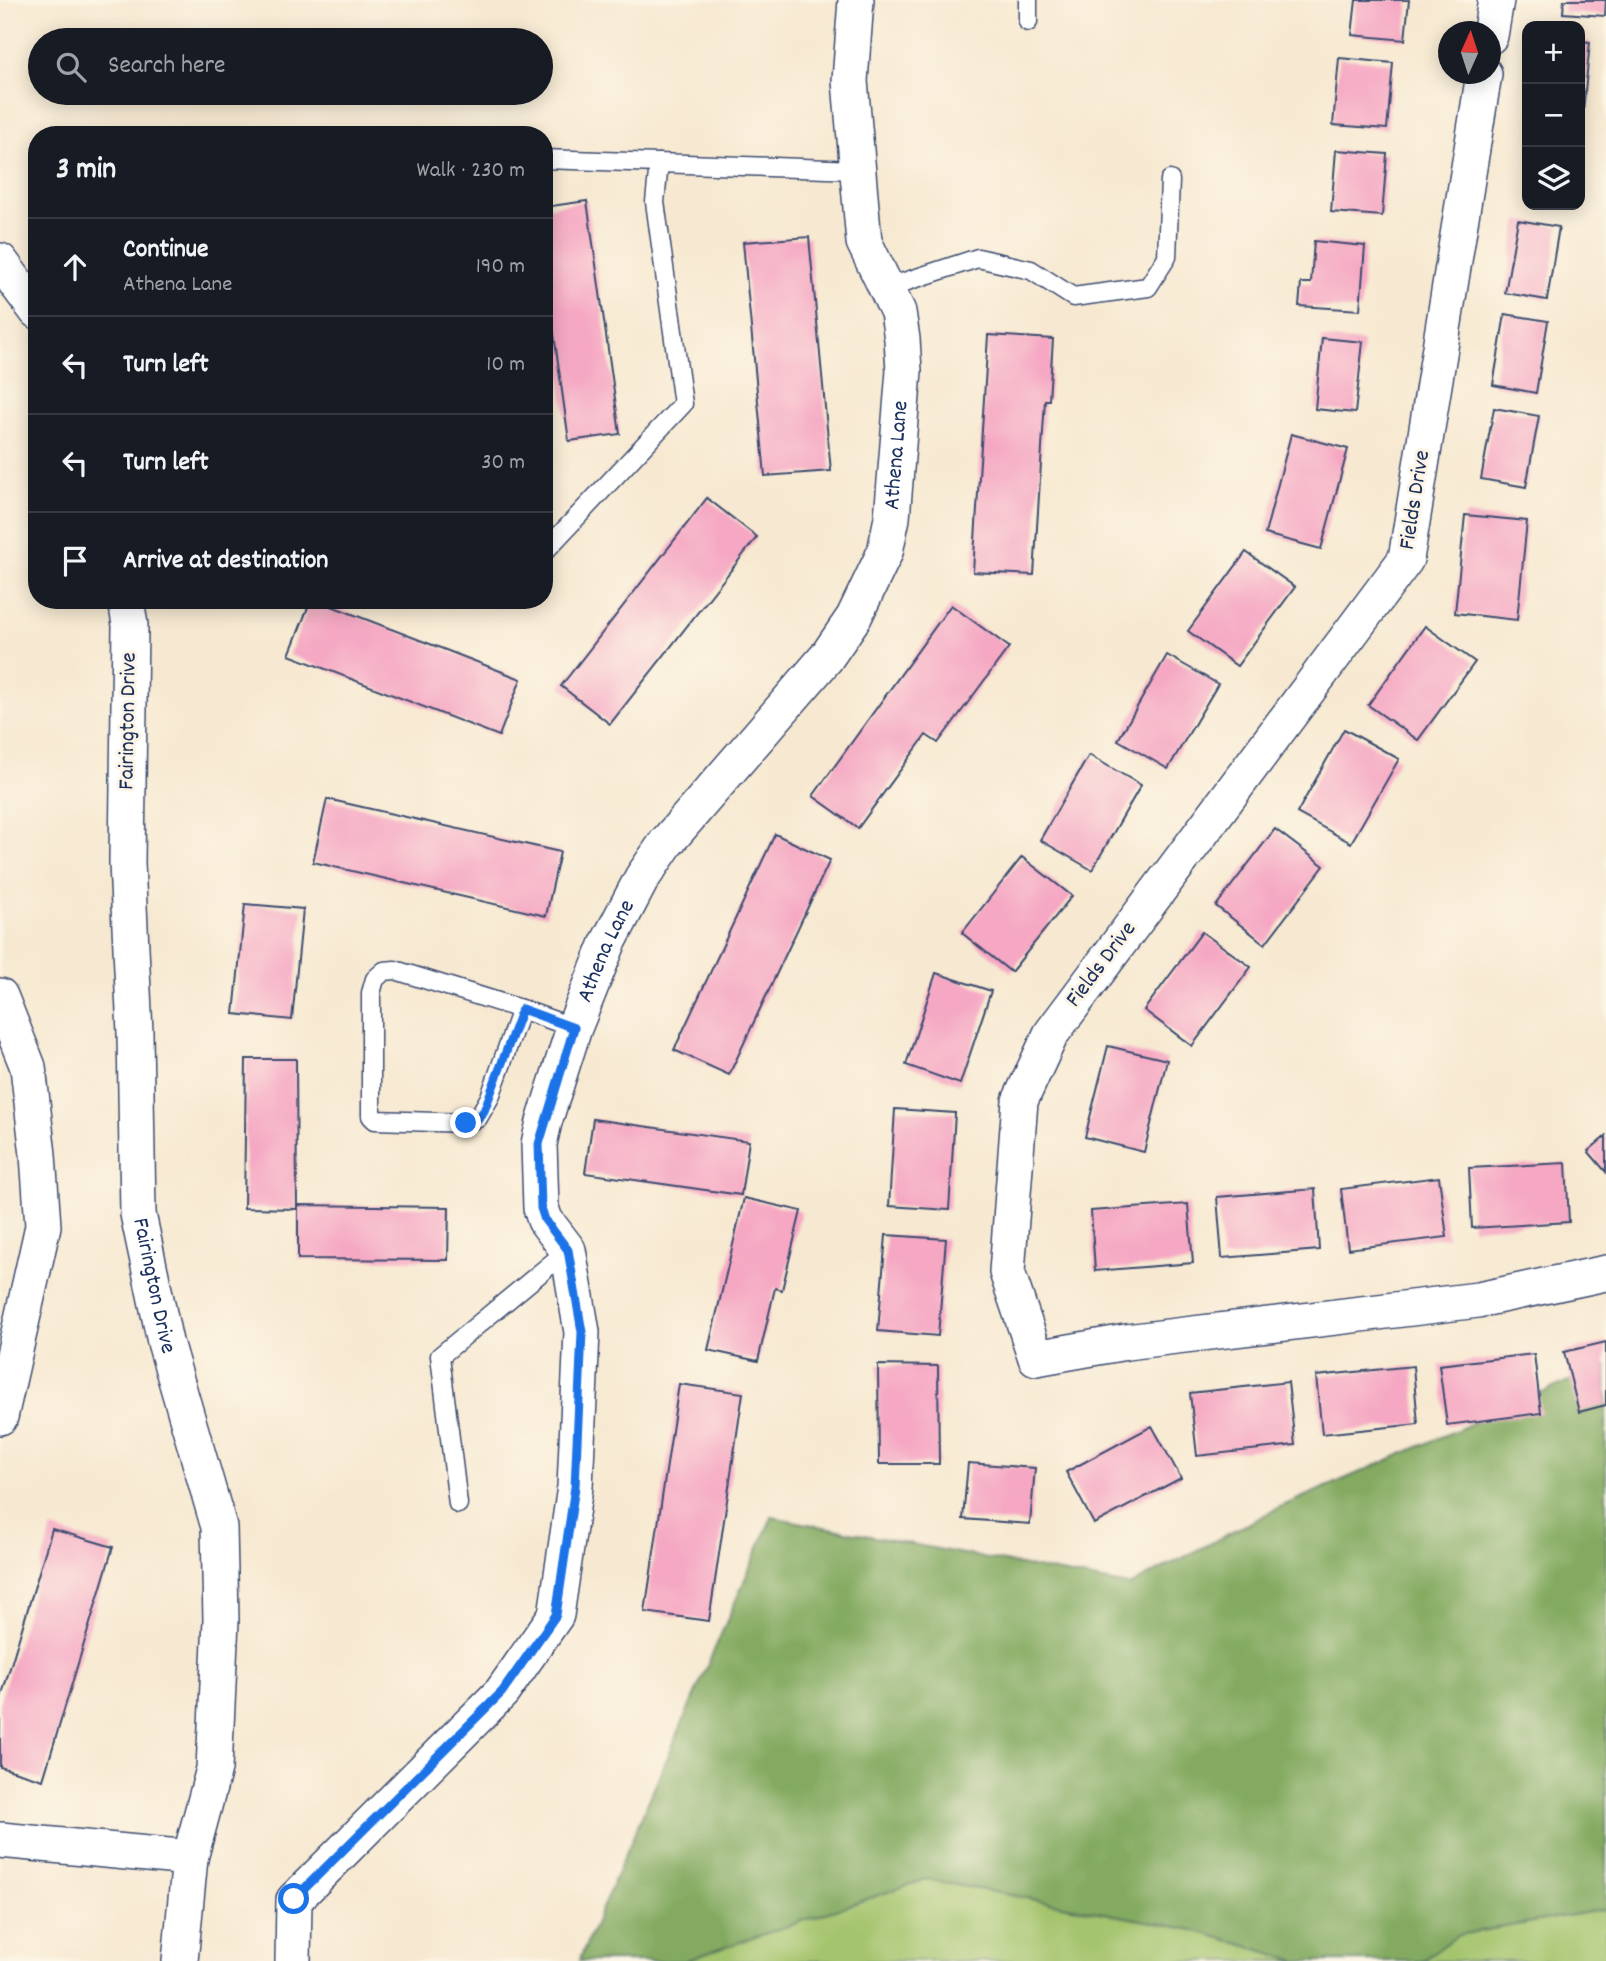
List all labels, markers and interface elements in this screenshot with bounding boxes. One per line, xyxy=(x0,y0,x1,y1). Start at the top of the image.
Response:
north arrow xyxy=(1438,21,1501,84)
map controls xyxy=(1522,21,1585,210)
button: + xyxy=(1522,21,1585,84)
search box xyxy=(28,28,553,105)
icon: search xyxy=(52,48,90,86)
text: Search here xyxy=(108,48,226,85)
button: − xyxy=(1522,84,1585,147)
button: layers xyxy=(1522,147,1585,210)
text: 3 min xyxy=(56,150,116,193)
text: Walk · 230 m xyxy=(416,155,525,188)
text: Continue xyxy=(123,232,208,269)
icon: ahead xyxy=(56,248,94,286)
text: 190 m xyxy=(476,251,525,284)
text: Athena Lane xyxy=(123,269,232,302)
icon: left xyxy=(56,346,94,384)
text: Turn left xyxy=(123,347,209,384)
text: 10 m xyxy=(486,349,525,382)
street label: Athena Lane xyxy=(876,399,918,511)
icon: left xyxy=(56,444,94,482)
text: Turn left xyxy=(123,445,209,482)
text: 30 m xyxy=(481,447,525,480)
street label: Fields Drive xyxy=(1392,448,1440,552)
icon: arrive xyxy=(56,542,94,580)
text: Arrive at destination xyxy=(123,543,328,580)
street label: Fairington Drive xyxy=(111,652,147,790)
street label: Athena Lane xyxy=(569,894,644,1008)
street label: Fields Drive xyxy=(1059,915,1145,1015)
route end xyxy=(450,1107,481,1138)
street label: Fairington Drive xyxy=(123,1215,184,1358)
route start xyxy=(278,1883,309,1914)

